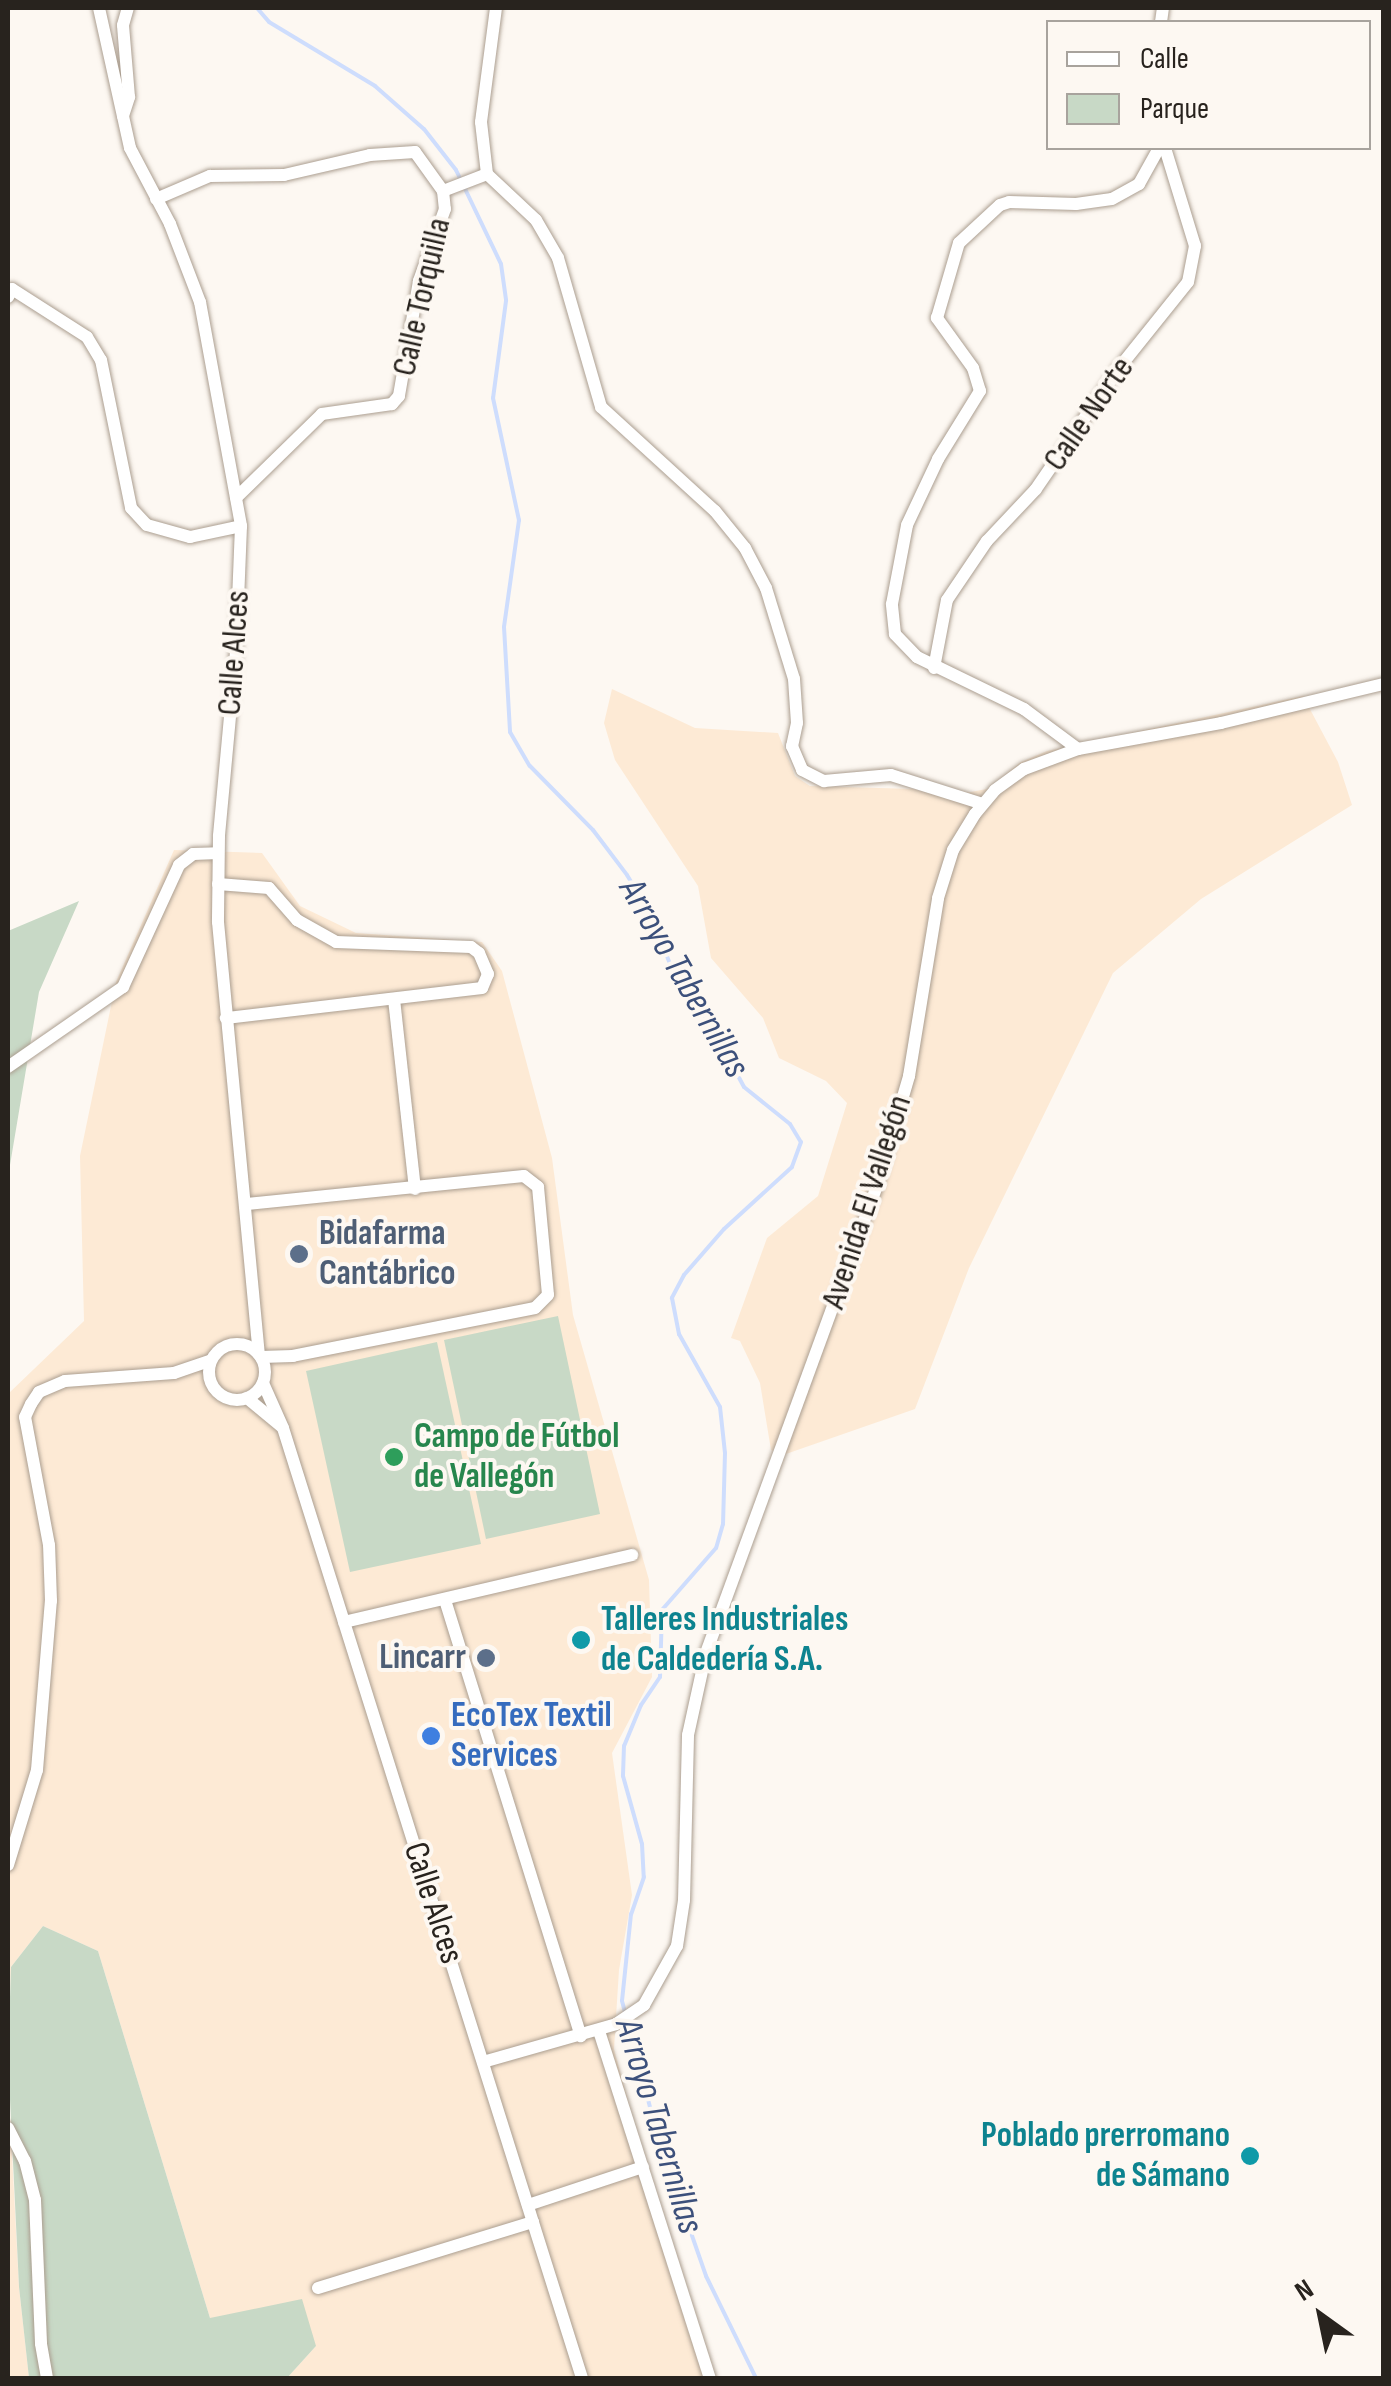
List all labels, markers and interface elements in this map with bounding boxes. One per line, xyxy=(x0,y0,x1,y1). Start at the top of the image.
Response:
legend xyxy=(1046,20,1371,150)
text: Calle xyxy=(1140,41,1189,77)
text: Parque xyxy=(1140,91,1209,127)
street label: Calle Torquilla xyxy=(383,214,461,380)
street label: Calle Norte xyxy=(1035,349,1143,479)
street label: Calle Alces xyxy=(209,589,259,717)
water label: Arroyo Tabernillas xyxy=(609,870,759,1086)
street label: Avenida El Vallegón xyxy=(813,1090,921,1314)
place label: Bidafarma Cantábrico xyxy=(319,1213,456,1295)
marker: Bidafarma Cantábrico xyxy=(288,1243,310,1265)
place label: Campo de Fútbol de Vallegón xyxy=(414,1416,619,1498)
marker: Campo de Fútbol de Vallegón xyxy=(383,1446,405,1468)
place label: Talleres Industriales de Caldedería S.A. xyxy=(601,1599,848,1681)
marker: Talleres Industriales de Caldedería S.A. xyxy=(570,1629,592,1651)
place label: Lincarr xyxy=(379,1637,466,1679)
marker: Lincarr xyxy=(475,1647,497,1669)
place label: EcoTex Textil Services xyxy=(451,1695,611,1777)
marker: EcoTex Textil Services xyxy=(420,1725,442,1747)
street label: Calle Alces xyxy=(394,1837,472,1969)
water label: Arroyo Tabernillas xyxy=(605,2013,713,2239)
place label: Poblado prerromano de Sámano xyxy=(981,2115,1230,2197)
marker: Poblado prerromano de Sámano xyxy=(1239,2145,1261,2167)
north arrow xyxy=(1271,2266,1371,2366)
text: N xyxy=(1289,2273,1320,2308)

